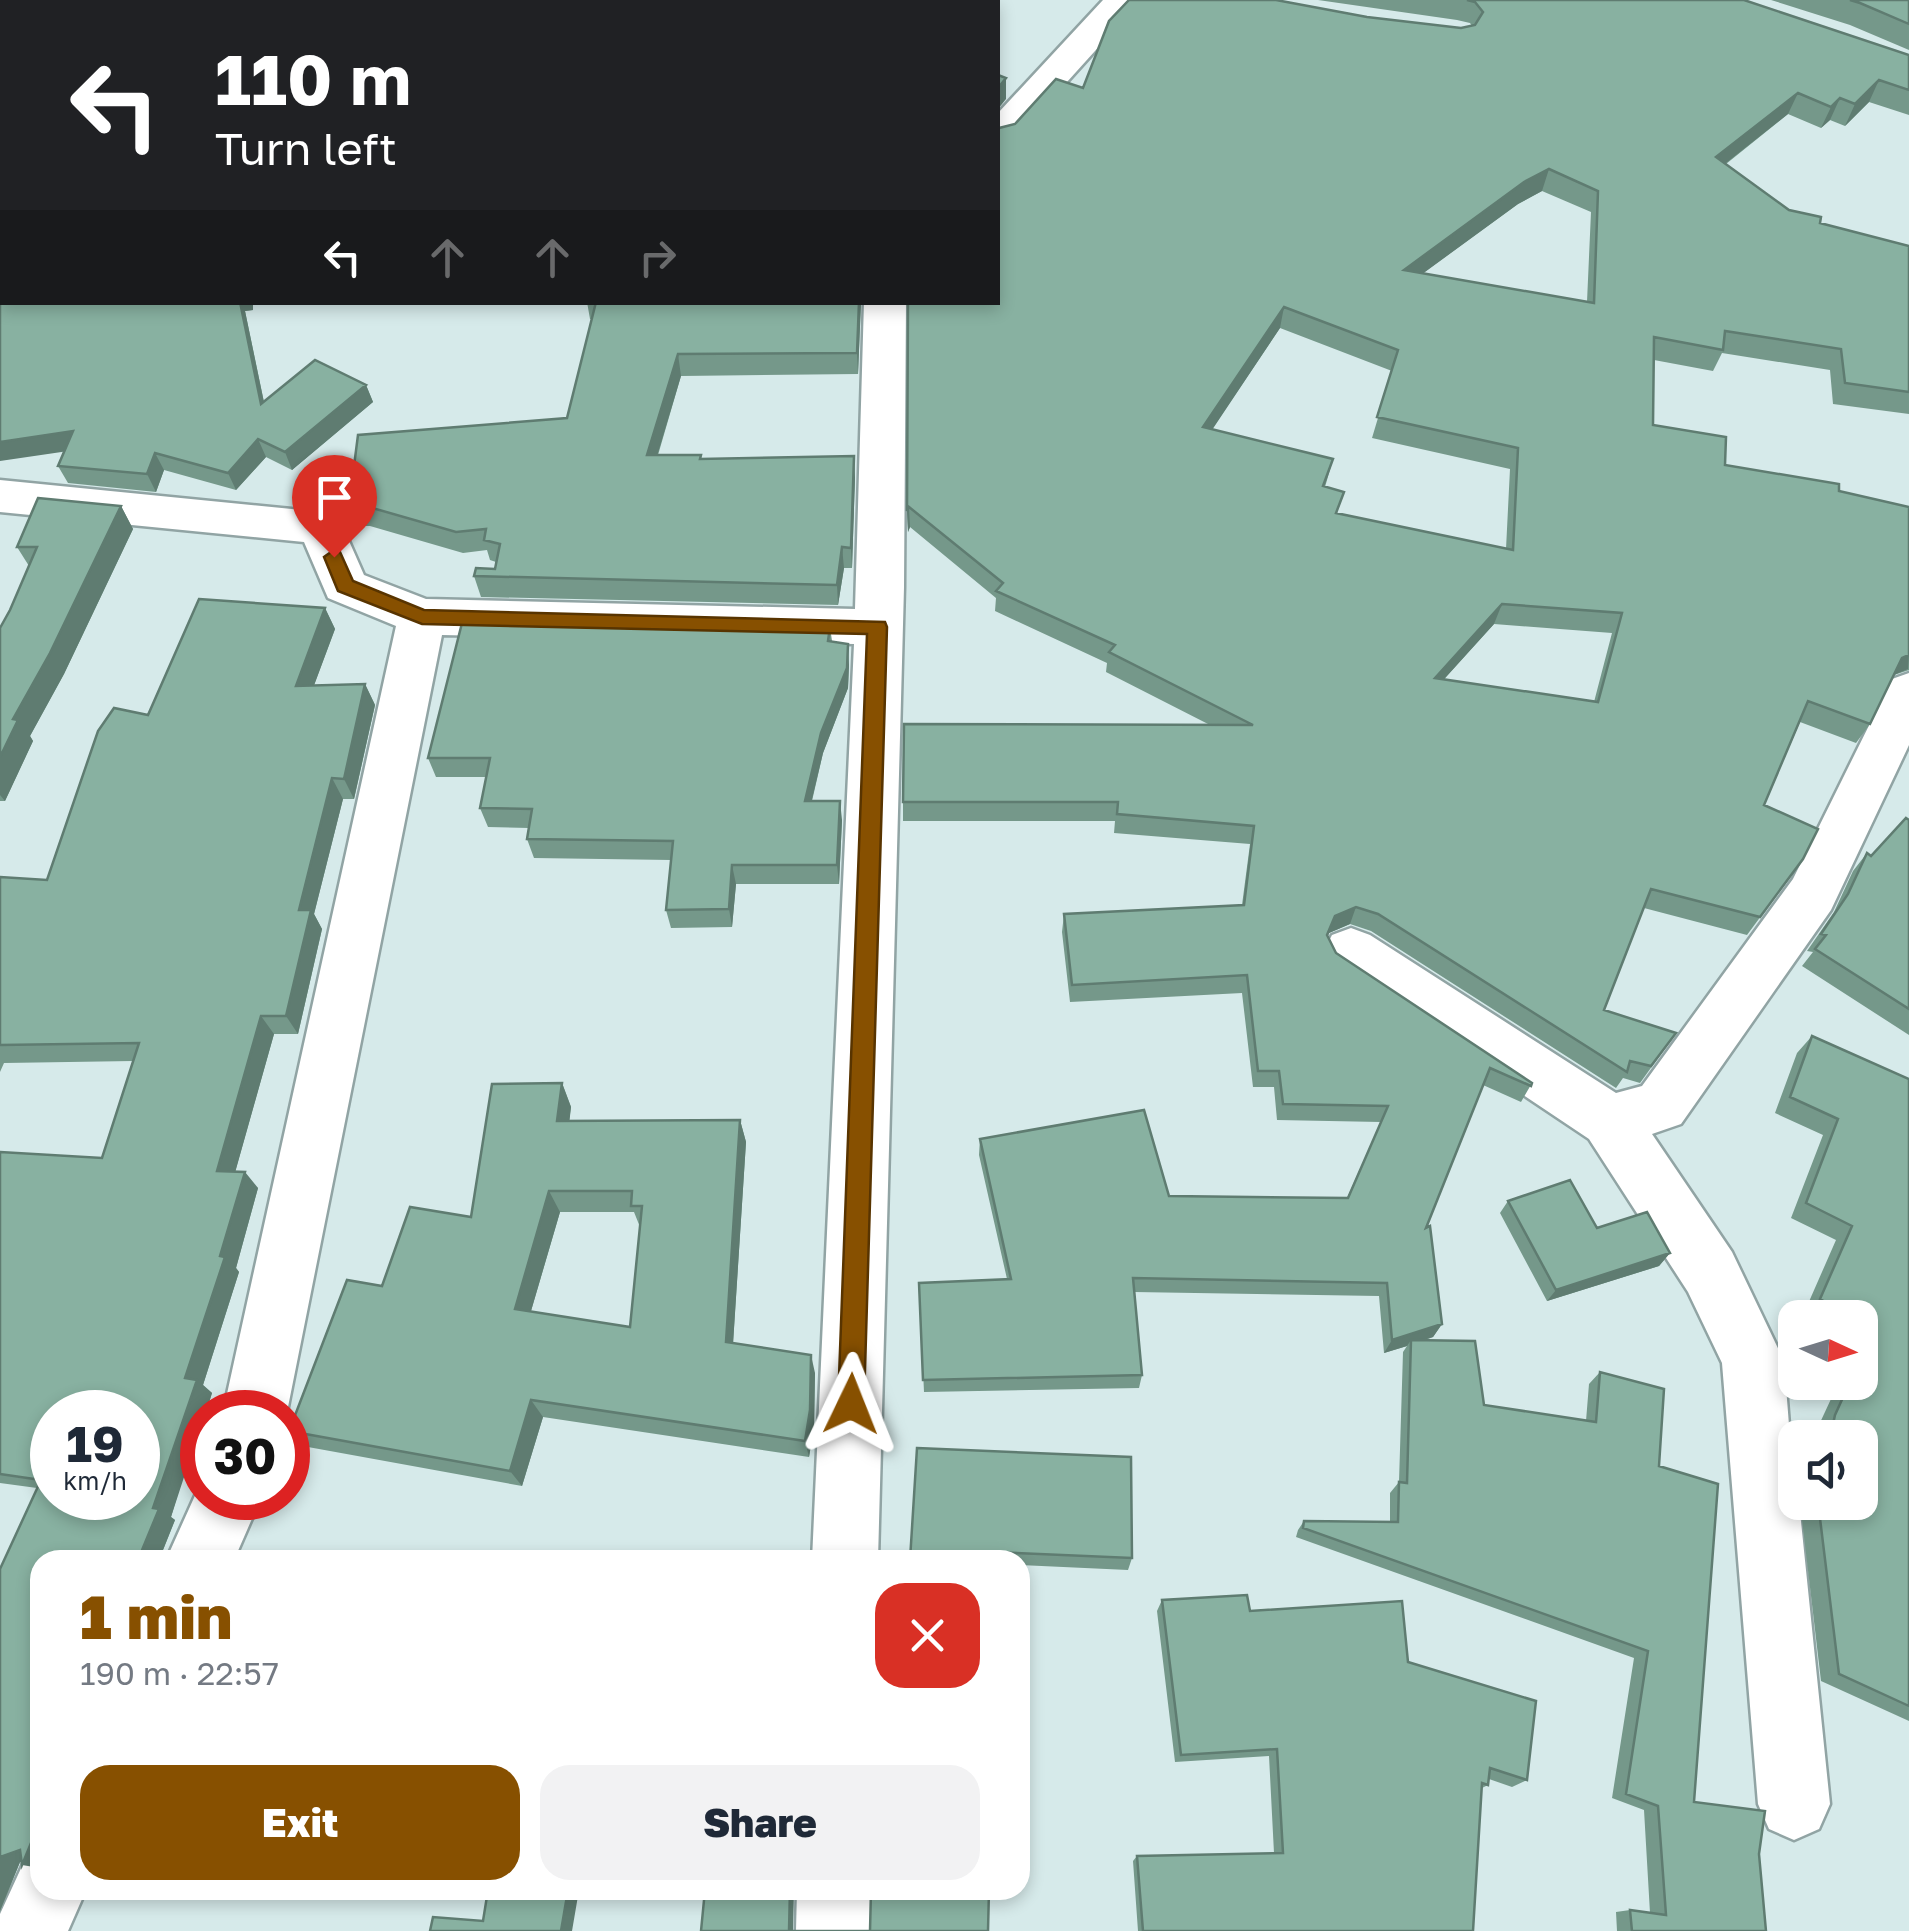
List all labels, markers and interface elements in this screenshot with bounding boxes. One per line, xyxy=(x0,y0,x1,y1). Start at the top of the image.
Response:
text: 110 m xyxy=(215,36,411,120)
icon: left xyxy=(50,40,180,170)
text: Turn left xyxy=(215,121,397,175)
icon: left xyxy=(315,230,370,285)
icon: ahead xyxy=(420,230,475,285)
icon: ahead xyxy=(525,230,580,285)
icon: right xyxy=(630,230,685,285)
pin xyxy=(292,455,377,558)
icon: arrive xyxy=(307,470,362,525)
north arrow xyxy=(1778,1300,1878,1400)
map controls xyxy=(1778,1300,1878,1520)
position arrow xyxy=(799,1352,903,1456)
speed limit sign: 30 xyxy=(180,1390,310,1520)
text: 19 xyxy=(66,1413,124,1473)
button: sound xyxy=(1778,1420,1878,1520)
text: km/h xyxy=(63,1465,127,1496)
text: 1 min xyxy=(80,1580,232,1652)
button: close xyxy=(875,1583,980,1688)
text: 190 m · 22:57 xyxy=(80,1654,279,1692)
button: Exit xyxy=(80,1765,520,1880)
button: Share xyxy=(540,1765,980,1880)

